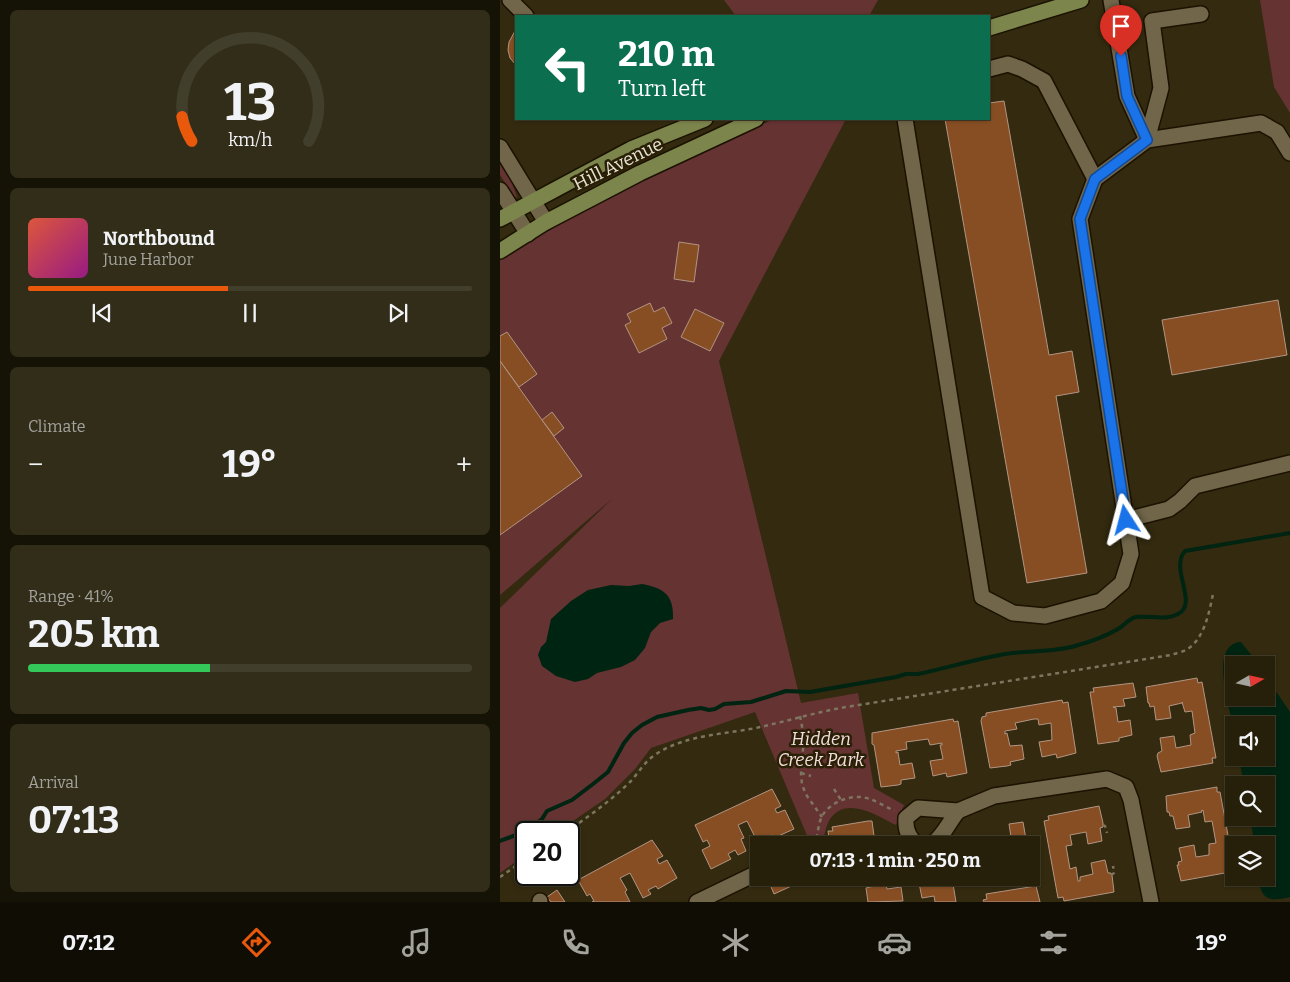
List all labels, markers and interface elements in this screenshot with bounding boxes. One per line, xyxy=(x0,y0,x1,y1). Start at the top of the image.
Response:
pin xyxy=(1100,5,1142,56)
icon: arrive xyxy=(1107,12,1135,40)
text: 210 m xyxy=(618,33,715,75)
icon: left xyxy=(535,35,600,100)
text: 13 xyxy=(224,71,276,134)
text: Turn left xyxy=(618,75,706,102)
text: km/h xyxy=(228,129,272,151)
street label: Hill Avenue xyxy=(570,133,666,195)
text: Northbound xyxy=(103,227,215,250)
text: June Harbor xyxy=(103,250,194,269)
icon: previous xyxy=(88,299,116,327)
icon: pause xyxy=(236,299,264,327)
icon: next xyxy=(384,299,412,327)
text: Climate xyxy=(28,417,86,436)
text: 19° xyxy=(222,441,277,487)
text: − xyxy=(28,448,43,481)
text: + xyxy=(456,448,472,481)
position arrow xyxy=(1099,493,1151,545)
text: Range · 41% xyxy=(28,587,114,606)
text: 205 km xyxy=(28,611,159,657)
north arrow xyxy=(1225,656,1275,706)
map controls xyxy=(1225,656,1275,886)
button: sound xyxy=(1225,716,1275,766)
park label: Hidden Creek Park xyxy=(778,728,865,771)
text: Arrival xyxy=(28,773,79,792)
button: search xyxy=(1225,776,1275,826)
text: 07:13 xyxy=(28,797,120,843)
speed limit sign: 20 xyxy=(515,821,580,886)
button: layers xyxy=(1225,836,1275,886)
text: 07:13 · 1 min · 250 m xyxy=(809,849,981,872)
icon: directions xyxy=(239,925,274,960)
icon: music xyxy=(399,925,434,960)
icon: phone xyxy=(558,925,593,960)
icon: climate xyxy=(718,925,753,960)
icon: car xyxy=(877,925,912,960)
icon: filters xyxy=(1036,925,1071,960)
text: 07:12 xyxy=(62,929,115,956)
text: 19° xyxy=(1196,929,1228,956)

